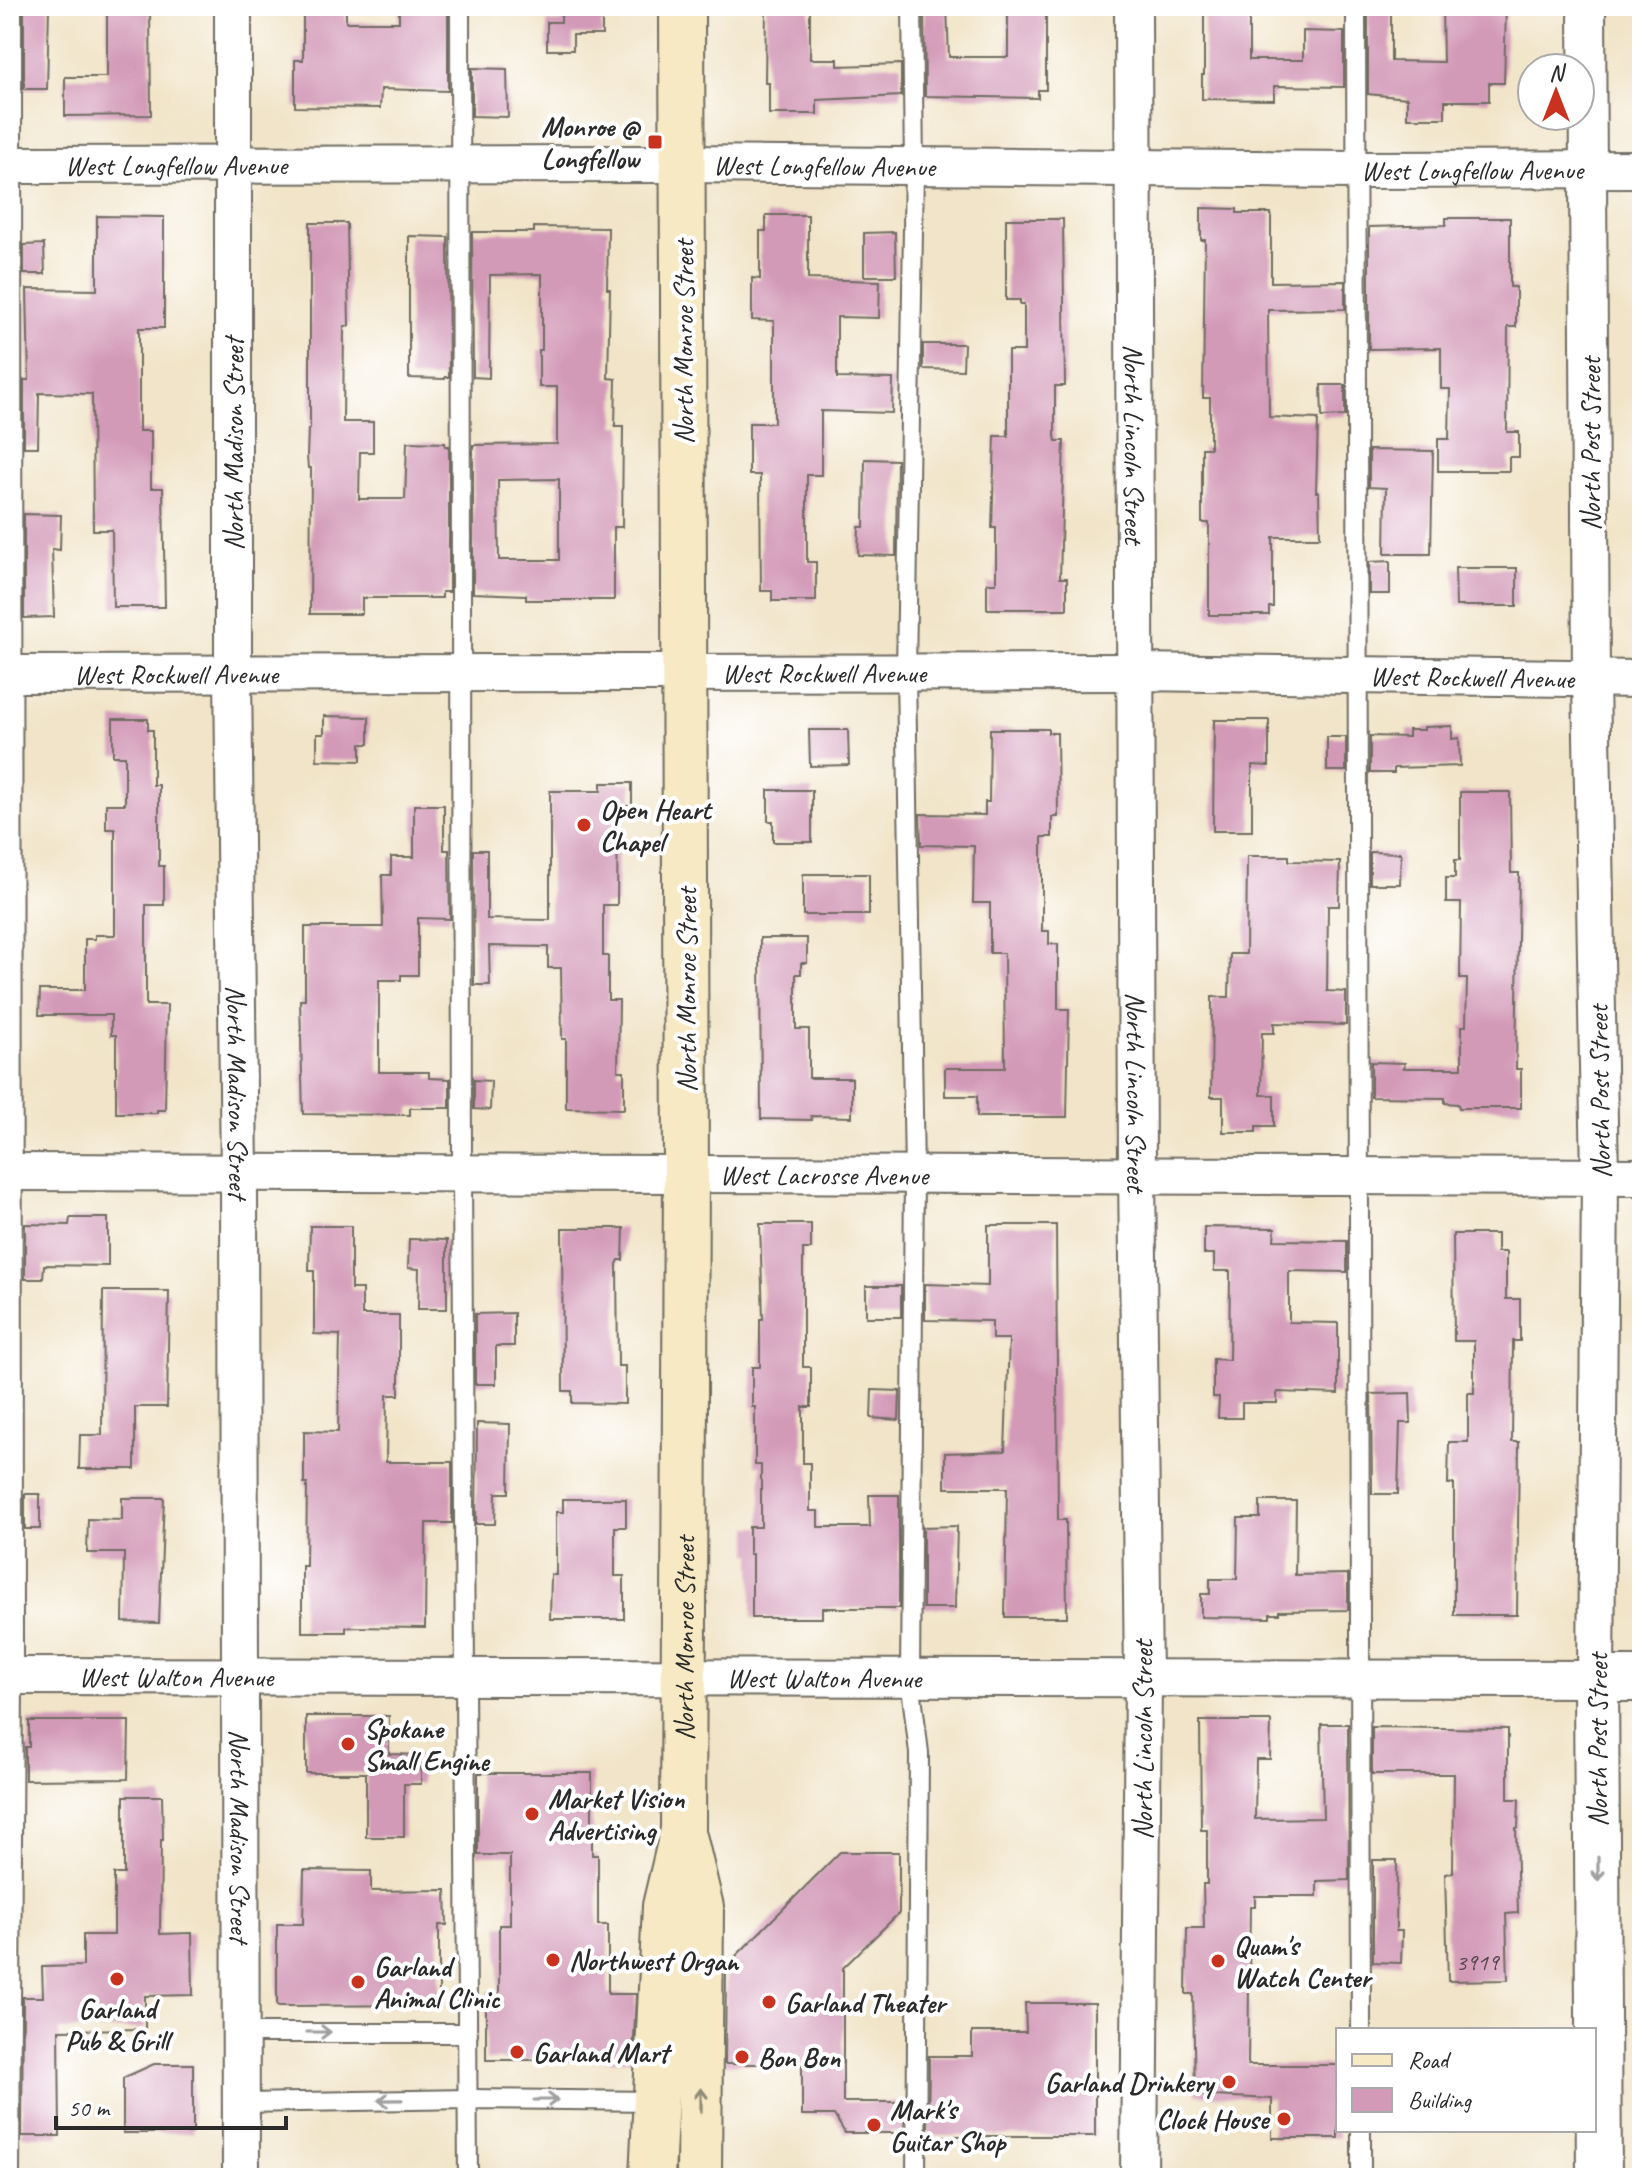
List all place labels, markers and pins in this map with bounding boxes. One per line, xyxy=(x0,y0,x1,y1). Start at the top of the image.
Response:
place label: Monroe @ Longfellow xyxy=(541,109,642,176)
marker: Monroe @ Longfellow xyxy=(646,133,664,151)
place label: Open Heart Chapel xyxy=(600,792,713,859)
marker: Open Heart Chapel xyxy=(575,816,593,834)
place label: Spokane Small Engine xyxy=(364,1711,491,1778)
marker: Spokane Small Engine xyxy=(339,1735,357,1753)
place label: Market Vision Advertising xyxy=(548,1781,685,1848)
marker: Market Vision Advertising xyxy=(523,1805,541,1823)
place label: Quam's Watch Center xyxy=(1234,1928,1373,1995)
place label: Northwest Organ xyxy=(569,1943,740,1978)
place label: Garland Animal Clinic xyxy=(374,1949,501,2016)
marker: Northwest Organ xyxy=(544,1951,562,1969)
marker: Quam's Watch Center xyxy=(1209,1952,1227,1970)
marker: Garland Pub & Grill xyxy=(108,1970,126,1988)
marker: Garland Animal Clinic xyxy=(349,1973,367,1991)
place label: Garland Theater xyxy=(785,1985,948,2020)
place label: Garland Pub & Grill xyxy=(65,1991,174,2058)
marker: Garland Theater xyxy=(760,1993,778,2011)
place label: Garland Mart xyxy=(533,2035,673,2070)
place label: Bon Bon xyxy=(758,2040,841,2075)
marker: Garland Mart xyxy=(508,2043,526,2061)
marker: Bon Bon xyxy=(733,2048,751,2066)
place label: Garland Drinkery xyxy=(1045,2065,1216,2100)
marker: Garland Drinkery xyxy=(1220,2073,1238,2091)
place label: Mark's Guitar Shop xyxy=(890,2092,1007,2159)
place label: Clock House xyxy=(1156,2102,1271,2137)
marker: Clock House xyxy=(1275,2110,1293,2128)
marker: Mark's Guitar Shop xyxy=(865,2116,883,2134)

